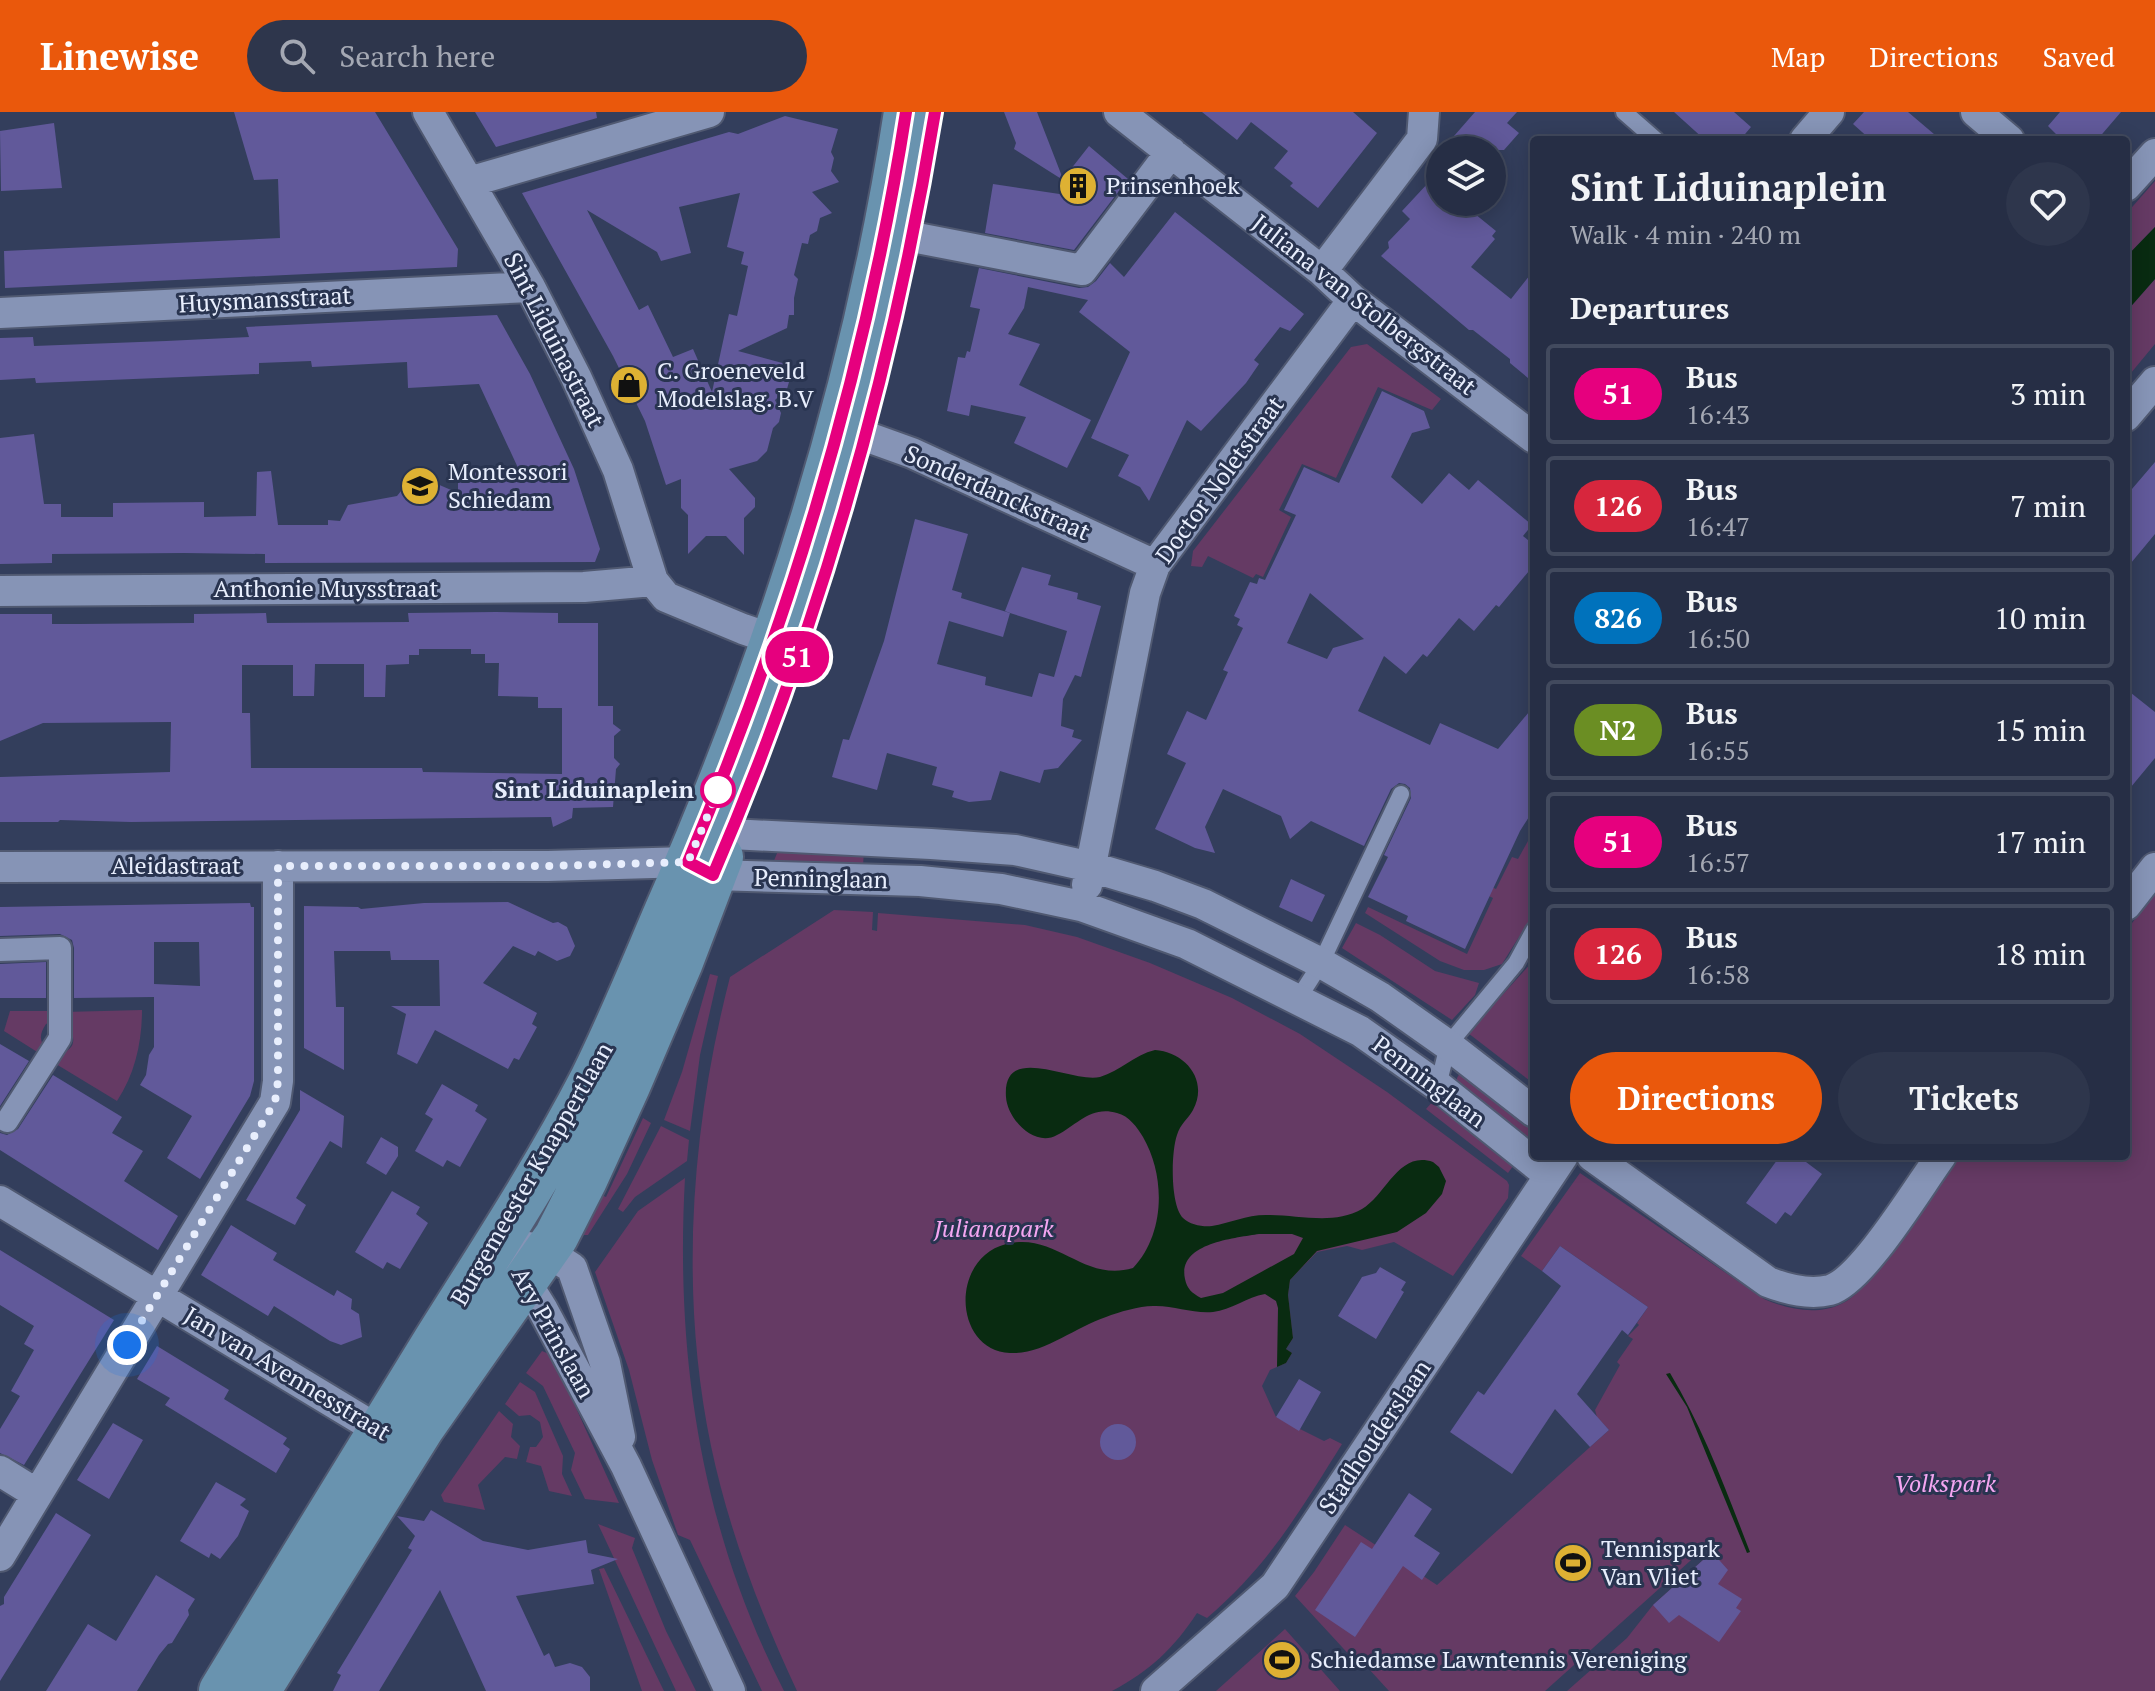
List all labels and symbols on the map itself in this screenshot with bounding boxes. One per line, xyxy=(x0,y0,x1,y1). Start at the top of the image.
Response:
building icon: Prinsenhoek xyxy=(1057,165,1099,207)
place label: Prinsenhoek xyxy=(1106,169,1240,201)
street label: Juliana van Stolbergstraat xyxy=(1246,207,1483,402)
street label: Sint Liduinastraat xyxy=(497,247,613,432)
street label: Huysmansstraat xyxy=(178,278,352,320)
place label: C. Groeneveld Modelslag. B.V xyxy=(657,354,814,414)
shop icon: C. Groeneveld Modelslag. B.V xyxy=(608,364,650,406)
street label: Doctor Noletstraat xyxy=(1148,389,1291,569)
street label: Sonderdanckstraat xyxy=(900,437,1095,547)
place label: Montessori Schiedam xyxy=(448,455,568,515)
school or university icon: Montessori Schiedam xyxy=(399,465,441,507)
street label: Anthonie Muysstraat xyxy=(213,572,439,604)
line badge: 51 xyxy=(761,631,833,683)
place label: Sint Liduinaplein xyxy=(494,773,695,805)
marker: Sint Liduinaplein xyxy=(701,773,735,807)
street label: Aleidastraat xyxy=(111,849,241,881)
street label: Penninglaan xyxy=(754,861,888,895)
street label: Penninglaan xyxy=(1366,1028,1493,1134)
street label: Burgemeester Knappertlaan xyxy=(443,1036,620,1311)
park label: Julianapark xyxy=(933,1212,1054,1244)
street label: Ary Prinslaan xyxy=(505,1261,603,1404)
street label: Jan van Avennesstraat xyxy=(178,1299,397,1448)
your location xyxy=(107,1325,147,1365)
street label: Stadhouderslaan xyxy=(1311,1353,1438,1520)
park label: Volkspark xyxy=(1894,1467,1996,1499)
place label: Tennispark Van Vliet xyxy=(1601,1532,1720,1592)
sports icon: Tennispark Van Vliet xyxy=(1552,1542,1594,1584)
sports icon: Schiedamse Lawntennis Vereniging xyxy=(1261,1639,1303,1681)
place label: Schiedamse Lawntennis Vereniging xyxy=(1310,1643,1687,1675)

